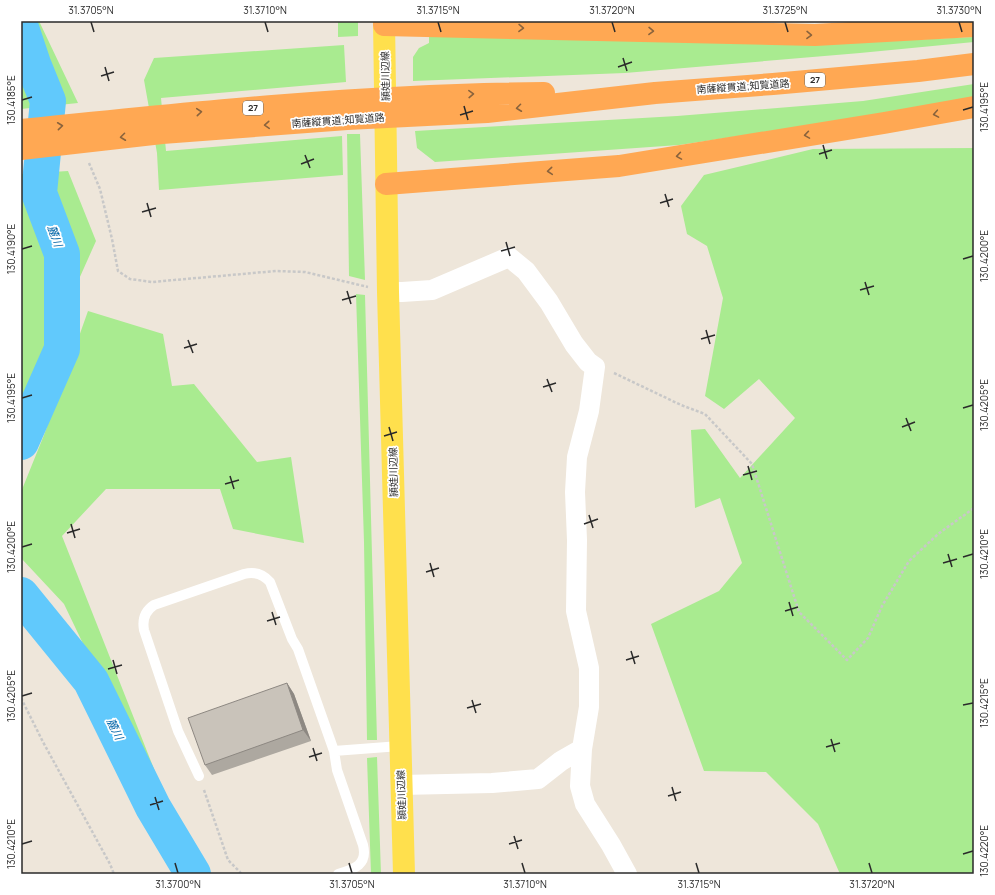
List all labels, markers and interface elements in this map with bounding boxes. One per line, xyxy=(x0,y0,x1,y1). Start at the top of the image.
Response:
text: 31.3705°N xyxy=(68,3,114,17)
text: 31.3710°N xyxy=(243,3,287,17)
text: 31.3715°N xyxy=(416,3,460,17)
text: 31.3720°N xyxy=(589,3,635,17)
text: 31.3725°N xyxy=(763,3,808,17)
text: 31.3730°N xyxy=(936,3,982,17)
one-way arrow xyxy=(518,24,524,33)
one-way arrow xyxy=(648,27,654,36)
one-way arrow xyxy=(806,31,812,39)
street label: 頴娃川辺線 xyxy=(378,51,392,101)
road number: 27 xyxy=(805,73,825,87)
text: 130.4185°E xyxy=(4,75,18,125)
street label: 南薩縦貫道;知覧道路 xyxy=(696,76,790,96)
text: 130.4195°E xyxy=(977,82,991,132)
one-way arrow xyxy=(468,90,474,98)
road number: 27 xyxy=(243,101,263,115)
one-way arrow xyxy=(516,103,522,112)
one-way arrow xyxy=(196,108,202,117)
one-way arrow xyxy=(932,109,939,118)
street label: 南薩縦貫道;知覧道路 xyxy=(291,110,385,130)
one-way arrow xyxy=(264,121,270,130)
one-way arrow xyxy=(57,122,63,131)
one-way arrow xyxy=(804,131,810,139)
one-way arrow xyxy=(120,132,126,141)
one-way arrow xyxy=(676,151,682,160)
one-way arrow xyxy=(547,167,553,176)
water label: 麓川 xyxy=(45,223,67,250)
text: 130.4190°E xyxy=(4,224,18,274)
text: 130.4200°E xyxy=(977,230,991,282)
text: 130.4195°E xyxy=(4,373,18,423)
text: 130.4205°E xyxy=(977,379,991,431)
street label: 頴娃川辺線 xyxy=(386,447,400,497)
text: 130.4200°E xyxy=(4,521,18,573)
text: 130.4210°E xyxy=(977,529,991,579)
text: 130.4205°E xyxy=(4,670,18,722)
text: 130.4215°E xyxy=(977,678,991,728)
water label: 麓川 xyxy=(104,716,127,743)
street label: 頴娃川辺線 xyxy=(393,770,409,820)
text: 130.4210°E xyxy=(4,819,18,869)
text: 130.4220°E xyxy=(977,825,991,877)
text: 31.3700°N xyxy=(155,877,201,891)
text: 31.3705°N xyxy=(329,877,375,891)
text: 31.3710°N xyxy=(503,877,547,891)
text: 31.3715°N xyxy=(677,877,721,891)
text: 31.3720°N xyxy=(849,877,895,891)

